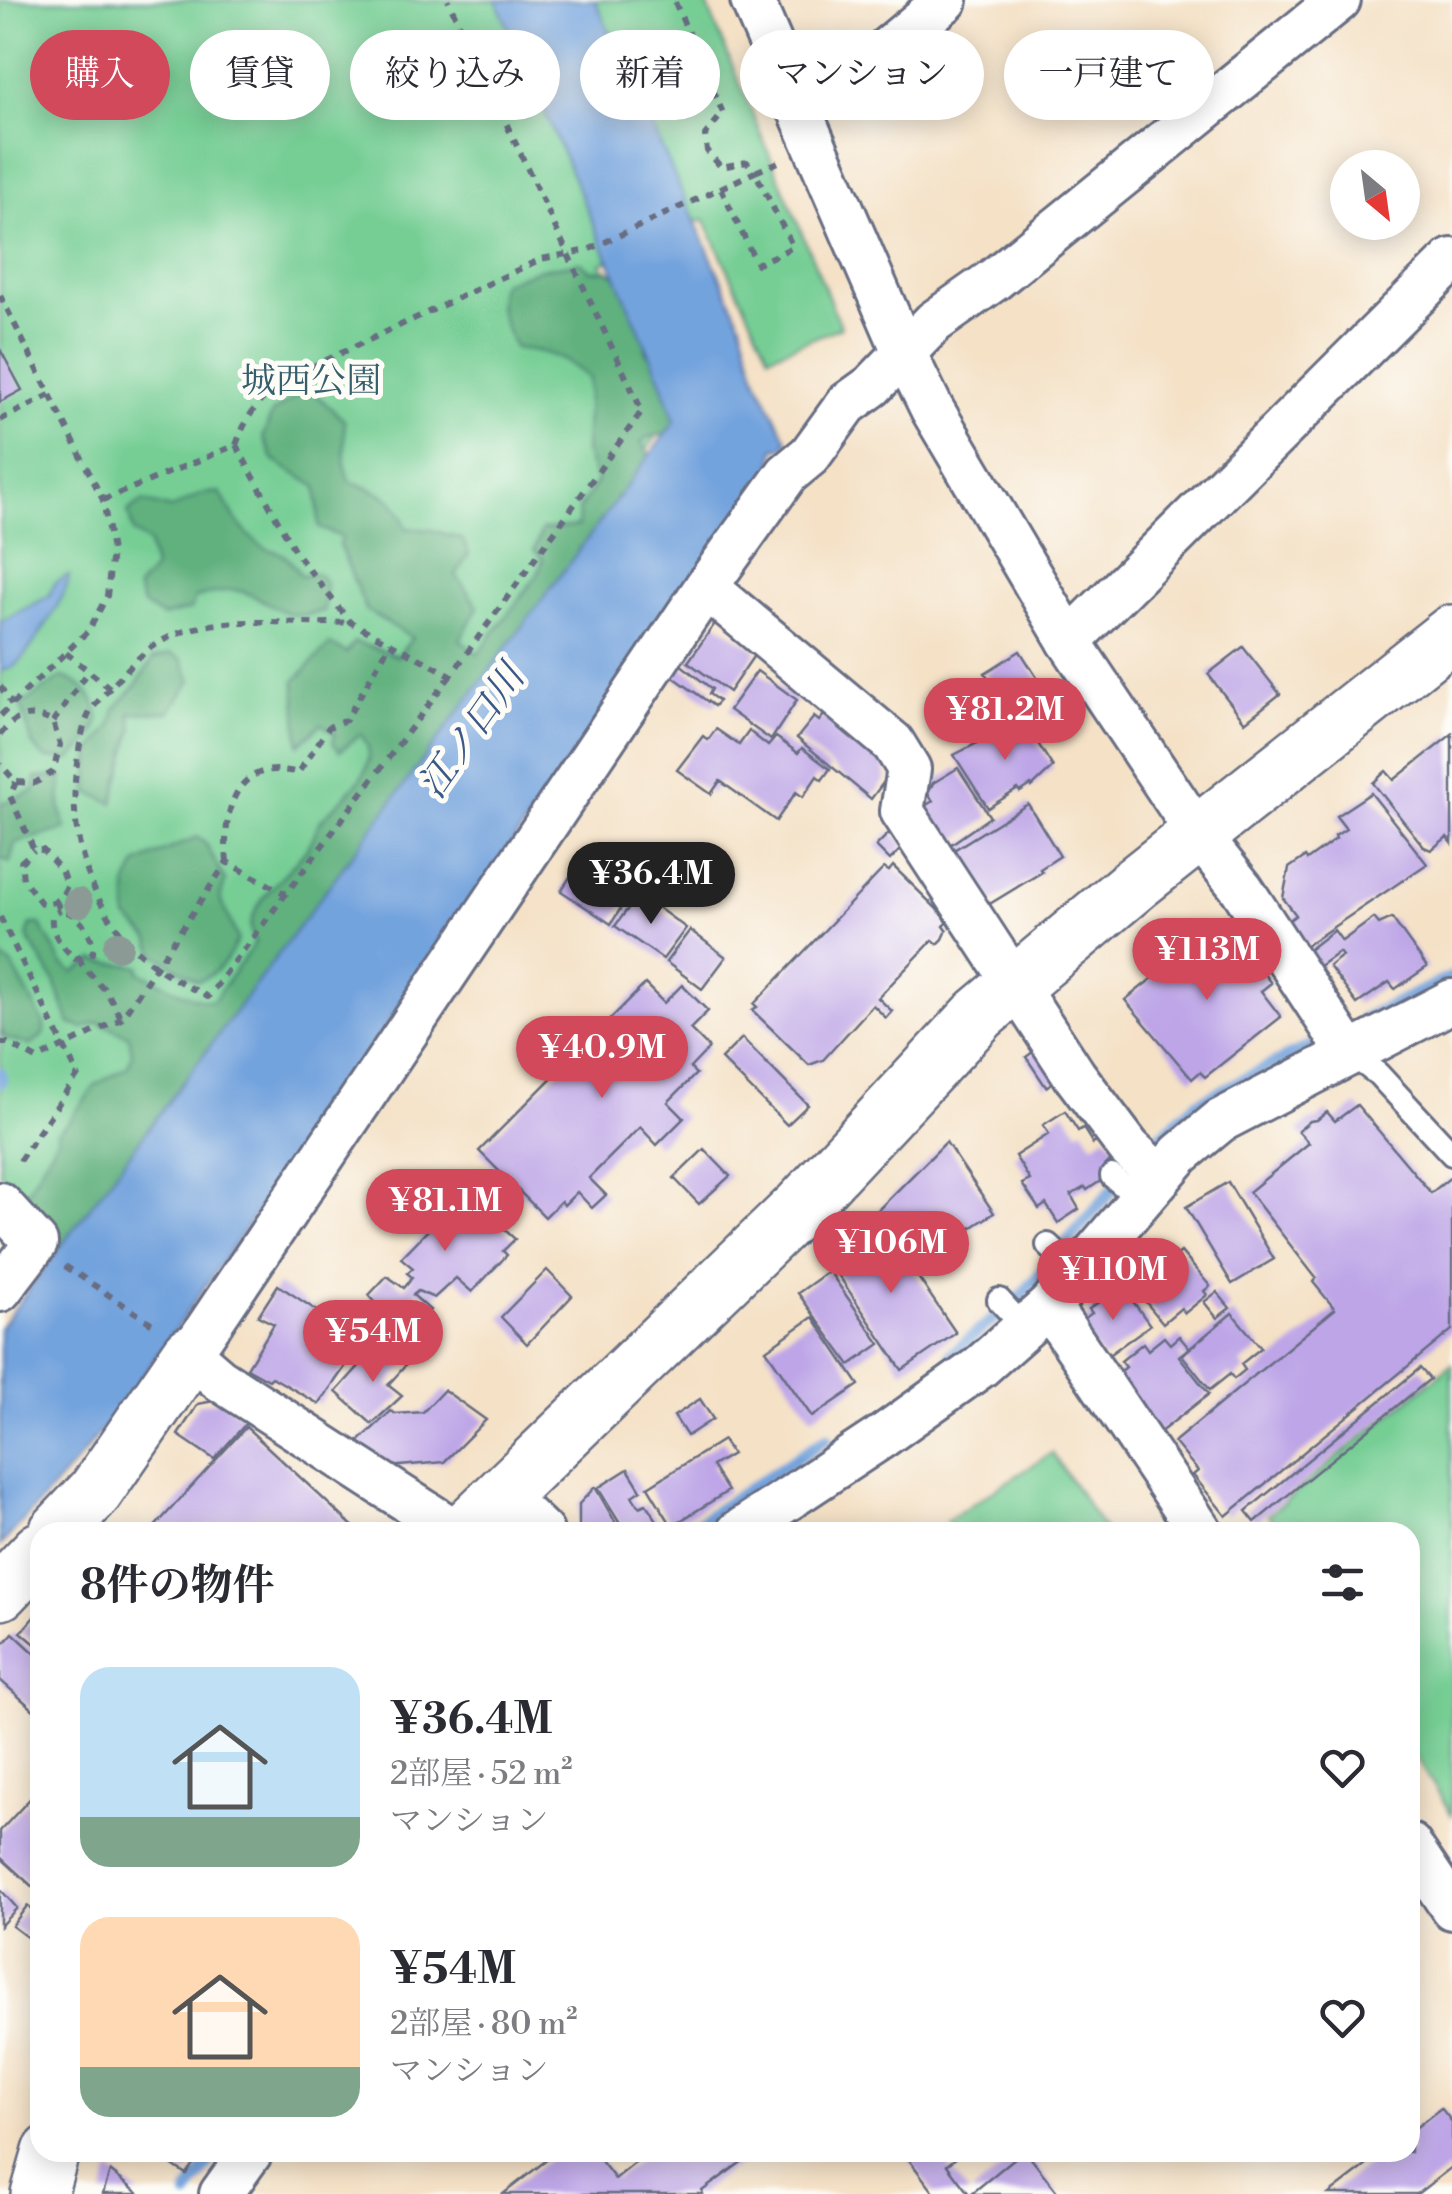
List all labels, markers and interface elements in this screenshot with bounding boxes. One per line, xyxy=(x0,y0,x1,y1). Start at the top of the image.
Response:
chip: 購入 xyxy=(30,30,170,120)
chip: 賃貸 xyxy=(190,30,330,120)
chip: 絞り込み xyxy=(350,30,560,120)
chip: 新着 xyxy=(580,30,720,120)
chip: マンション xyxy=(740,30,984,120)
chip: 一戸建て xyxy=(1004,30,1214,120)
north arrow xyxy=(1330,150,1420,240)
map controls xyxy=(1330,150,1420,240)
park label: 城西公園 xyxy=(241,360,381,403)
water label: 江ノ口川 xyxy=(409,653,537,808)
pin: ¥81.2M xyxy=(924,678,1086,763)
text: ¥81.2M xyxy=(946,690,1064,730)
pin: ¥36.4M xyxy=(570,842,732,927)
text: ¥36.4M xyxy=(589,854,713,894)
pin: ¥113M xyxy=(1137,918,1277,1003)
text: ¥113M xyxy=(1154,930,1260,970)
pin: ¥40.9M xyxy=(521,1016,683,1101)
text: ¥40.9M xyxy=(538,1028,666,1068)
pin: ¥81.1M xyxy=(364,1169,526,1254)
text: ¥81.1M xyxy=(388,1181,502,1221)
pin: ¥106M xyxy=(821,1211,961,1296)
text: ¥106M xyxy=(835,1223,947,1263)
pin: ¥110M xyxy=(1043,1238,1183,1323)
text: ¥110M xyxy=(1059,1250,1167,1290)
pin: ¥54M xyxy=(314,1300,432,1385)
text: ¥54M xyxy=(325,1312,421,1352)
icon: filters xyxy=(1315,1555,1370,1610)
text: 8件の物件 xyxy=(80,1560,275,1613)
text: ¥36.4M xyxy=(390,1694,553,1747)
icon: home xyxy=(160,1707,280,1827)
icon: heart xyxy=(1315,1740,1370,1795)
text: 2部屋 · 52 m² xyxy=(390,1754,572,1794)
text: マンション xyxy=(390,1801,549,1841)
text: ¥54M xyxy=(390,1944,516,1997)
icon: home xyxy=(160,1957,280,2077)
icon: heart xyxy=(1315,1990,1370,2045)
text: 2部屋 · 80 m² xyxy=(390,2004,577,2044)
text: マンション xyxy=(390,2051,549,2091)

